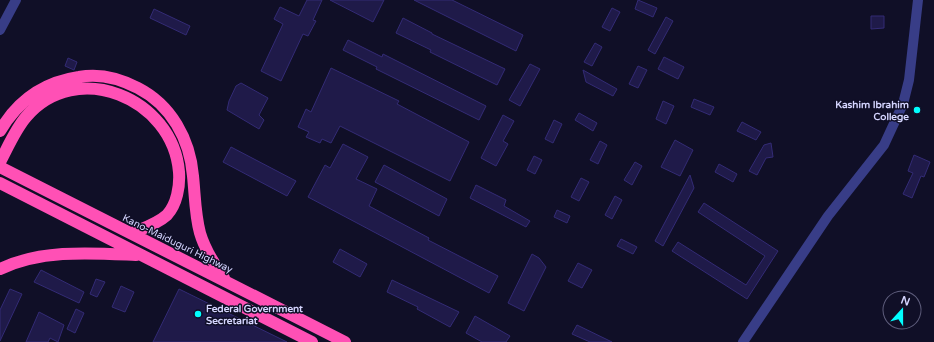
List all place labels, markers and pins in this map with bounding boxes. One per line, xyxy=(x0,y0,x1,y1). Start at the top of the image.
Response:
place label: Kashim Ibrahim College xyxy=(835,99,909,123)
marker: Kashim Ibrahim College xyxy=(912,105,922,115)
place label: Federal Government Secretariat xyxy=(206,303,303,327)
marker: Federal Government Secretariat xyxy=(193,309,203,319)

